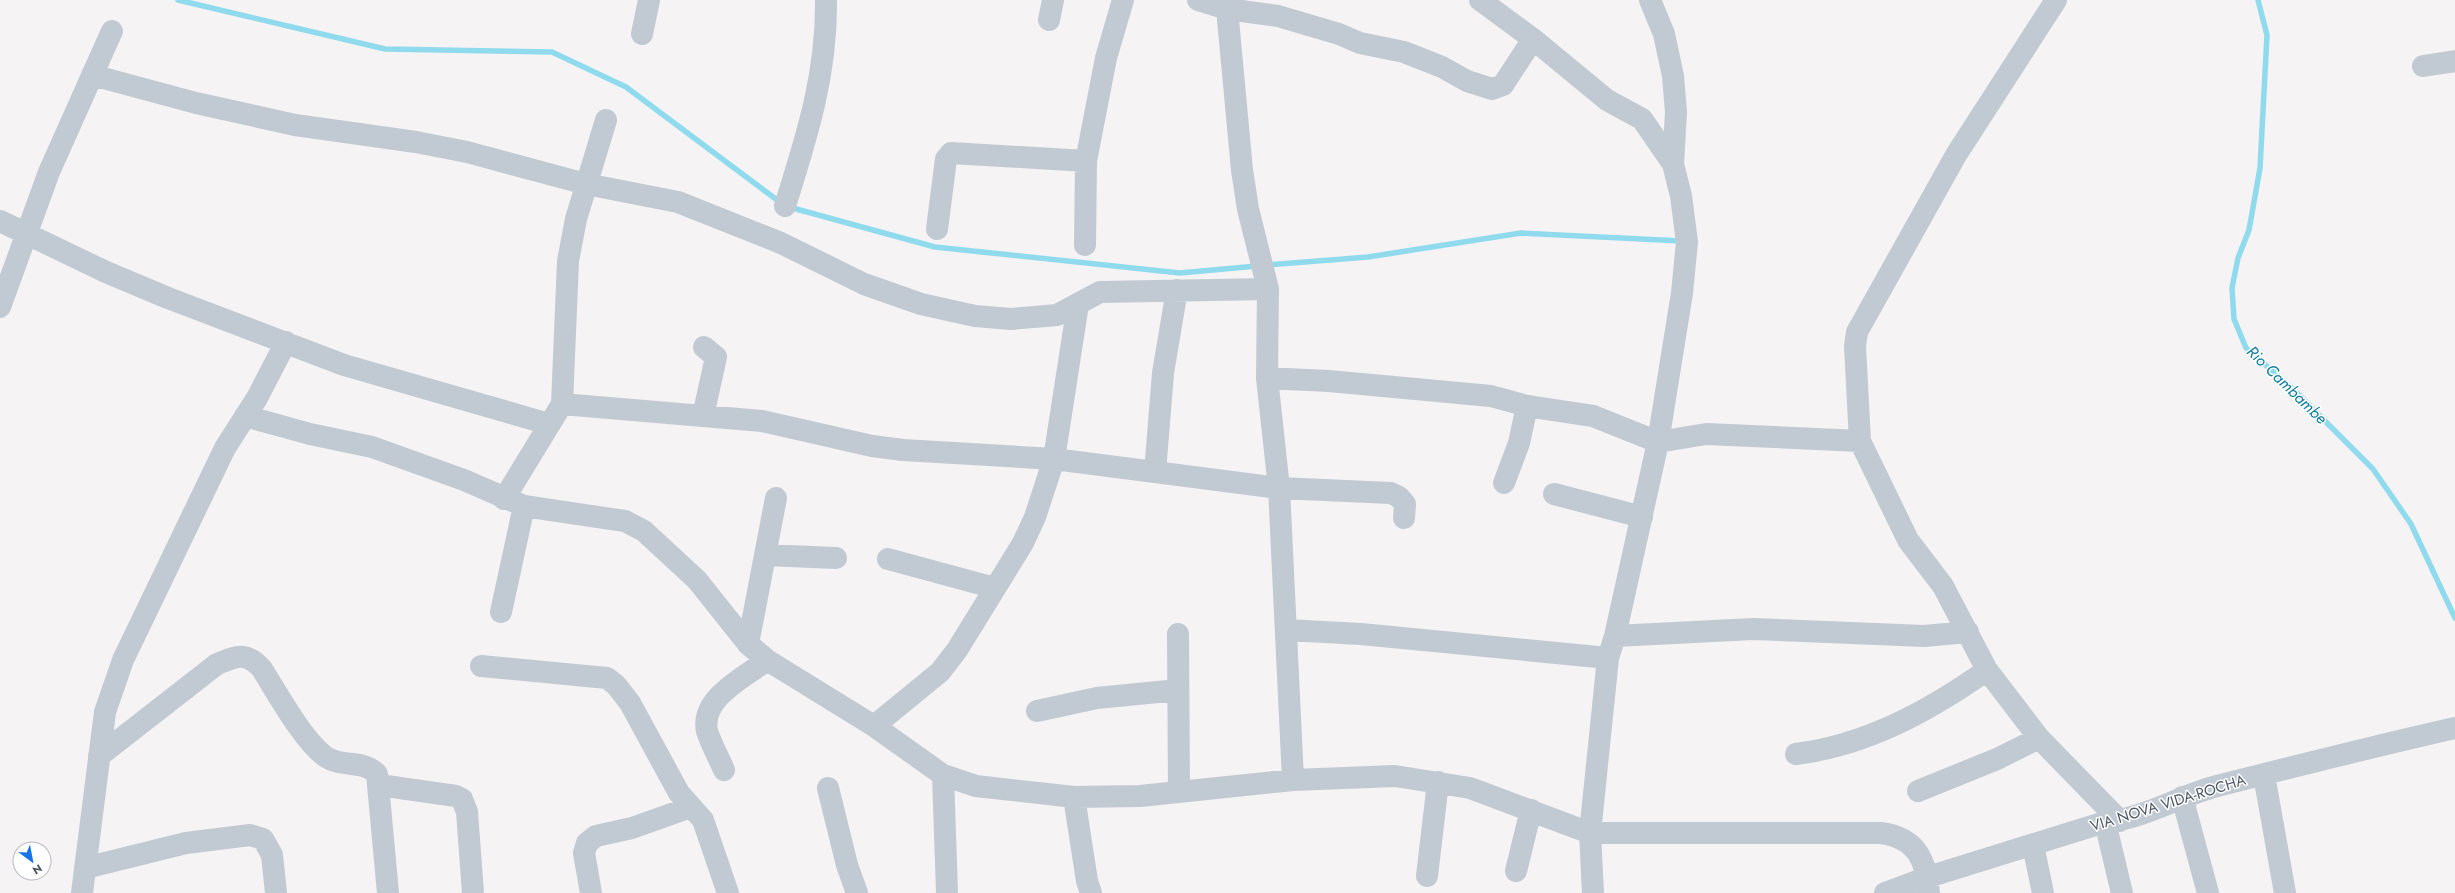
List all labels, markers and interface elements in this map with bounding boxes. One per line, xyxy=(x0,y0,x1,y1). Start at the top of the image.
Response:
water label: Rio Cambambe xyxy=(2242,341,2332,429)
street label: VIA NOVA VIDA-ROCHA xyxy=(2088,769,2248,837)
north arrow xyxy=(12,841,52,881)
text: N xyxy=(29,860,45,879)

